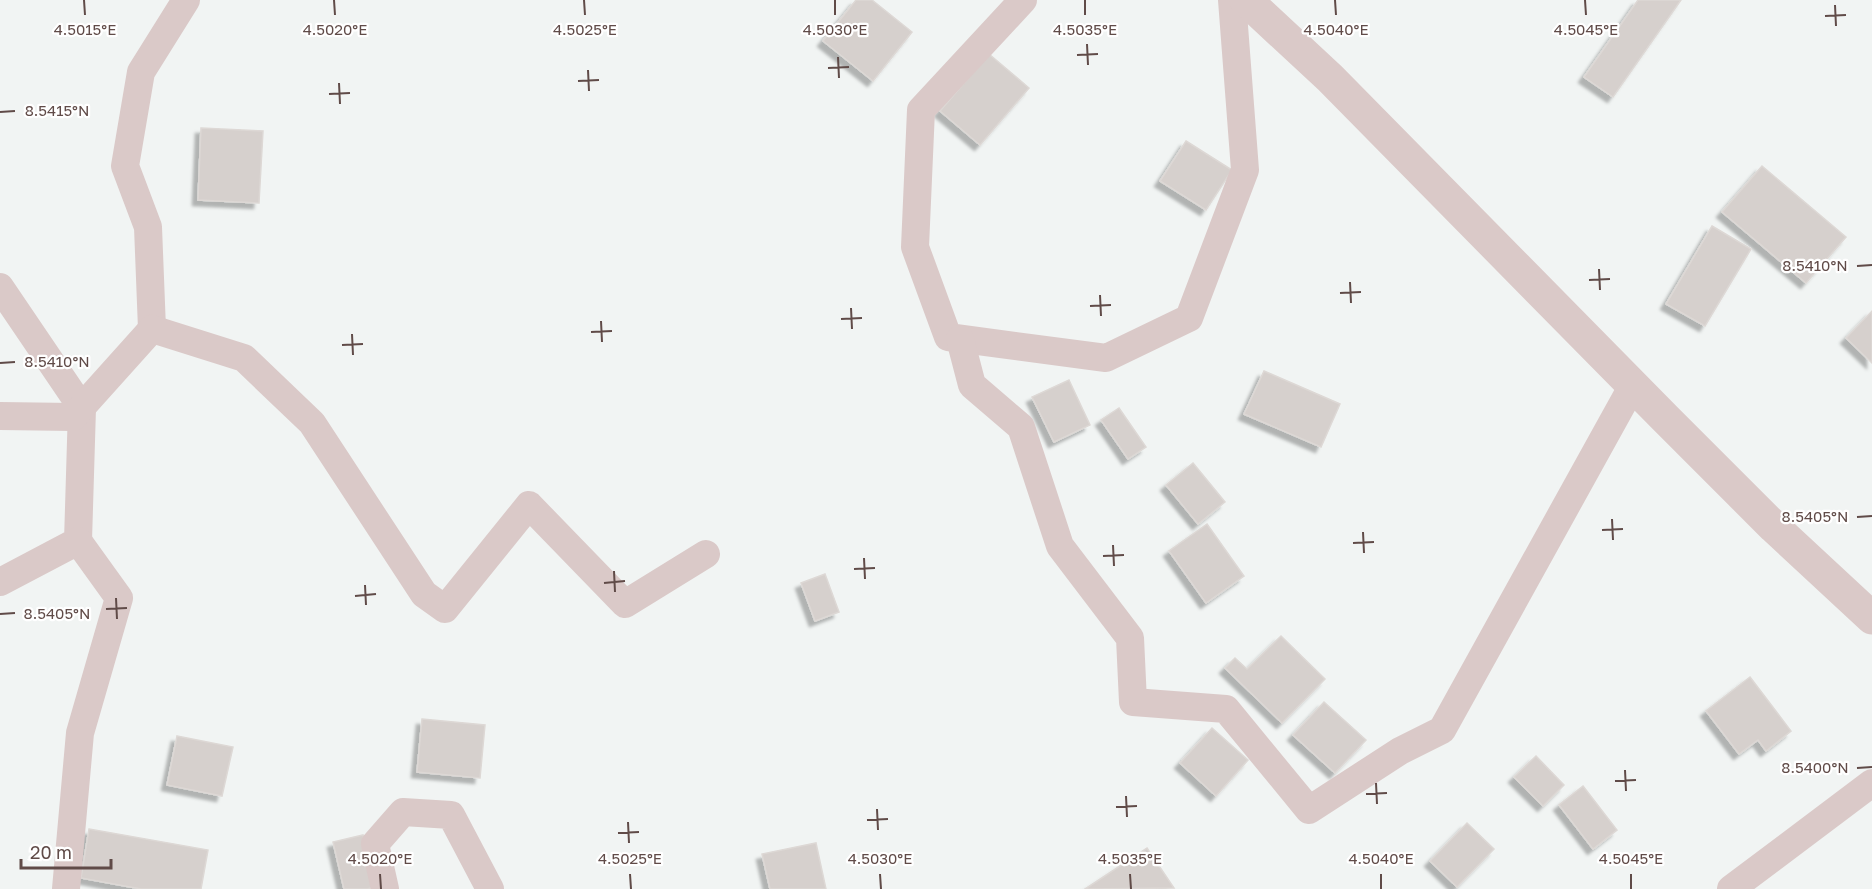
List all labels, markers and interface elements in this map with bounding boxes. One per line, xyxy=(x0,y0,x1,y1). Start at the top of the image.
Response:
text: 4.5015°E xyxy=(54,20,116,38)
text: 4.5020°E xyxy=(303,20,367,38)
text: 4.5025°E xyxy=(553,20,617,38)
text: 4.5030°E xyxy=(803,20,867,38)
text: 4.5035°E xyxy=(1053,20,1117,38)
text: 4.5040°E xyxy=(1303,20,1369,38)
text: 4.5045°E xyxy=(1554,20,1618,38)
text: 8.5415°N xyxy=(25,101,89,119)
text: 8.5410°N xyxy=(1782,256,1848,274)
text: 8.5410°N xyxy=(24,352,90,370)
text: 8.5405°N xyxy=(1782,507,1848,525)
text: 8.5405°N xyxy=(24,604,90,622)
text: 8.5400°N xyxy=(1781,758,1849,776)
scale bar xyxy=(21,832,111,870)
text: 20 m xyxy=(30,841,72,863)
text: 4.5020°E xyxy=(348,849,412,867)
text: 4.5025°E xyxy=(598,849,662,867)
text: 4.5030°E xyxy=(848,849,912,867)
text: 4.5035°E xyxy=(1098,849,1162,867)
text: 4.5040°E xyxy=(1348,849,1414,867)
text: 4.5045°E xyxy=(1599,849,1663,867)

